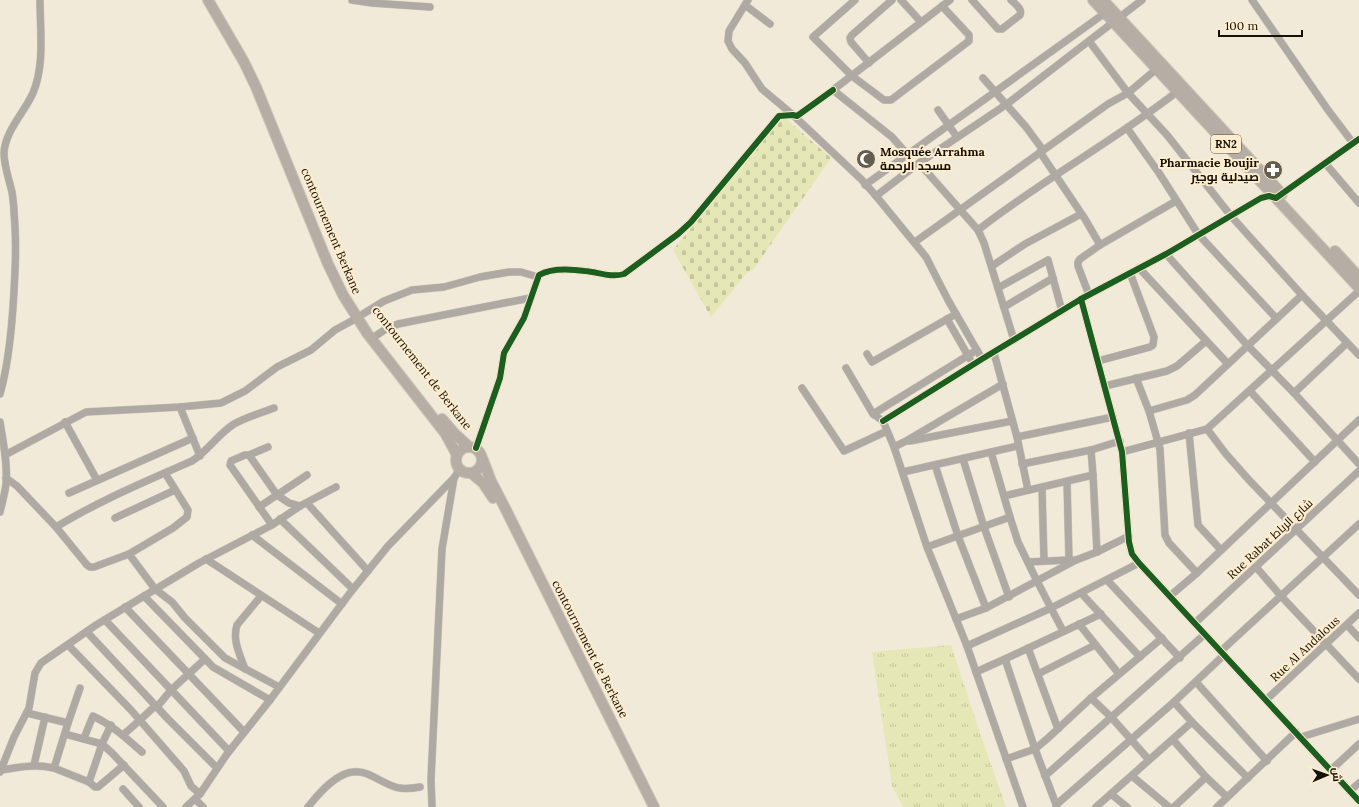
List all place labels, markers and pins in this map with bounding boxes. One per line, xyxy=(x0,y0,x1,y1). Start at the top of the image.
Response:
place label: Mosquée Arrahma مسجد الرحمة xyxy=(880,144,986,174)
mosque icon: Mosquée Arrahma مسجد الرحمة xyxy=(855,148,877,170)
place label: Pharmacie Boujir صيدلية بوجير xyxy=(1159,155,1259,185)
pharmacy icon: Pharmacie Boujir صيدلية بوجير xyxy=(1262,159,1284,181)

